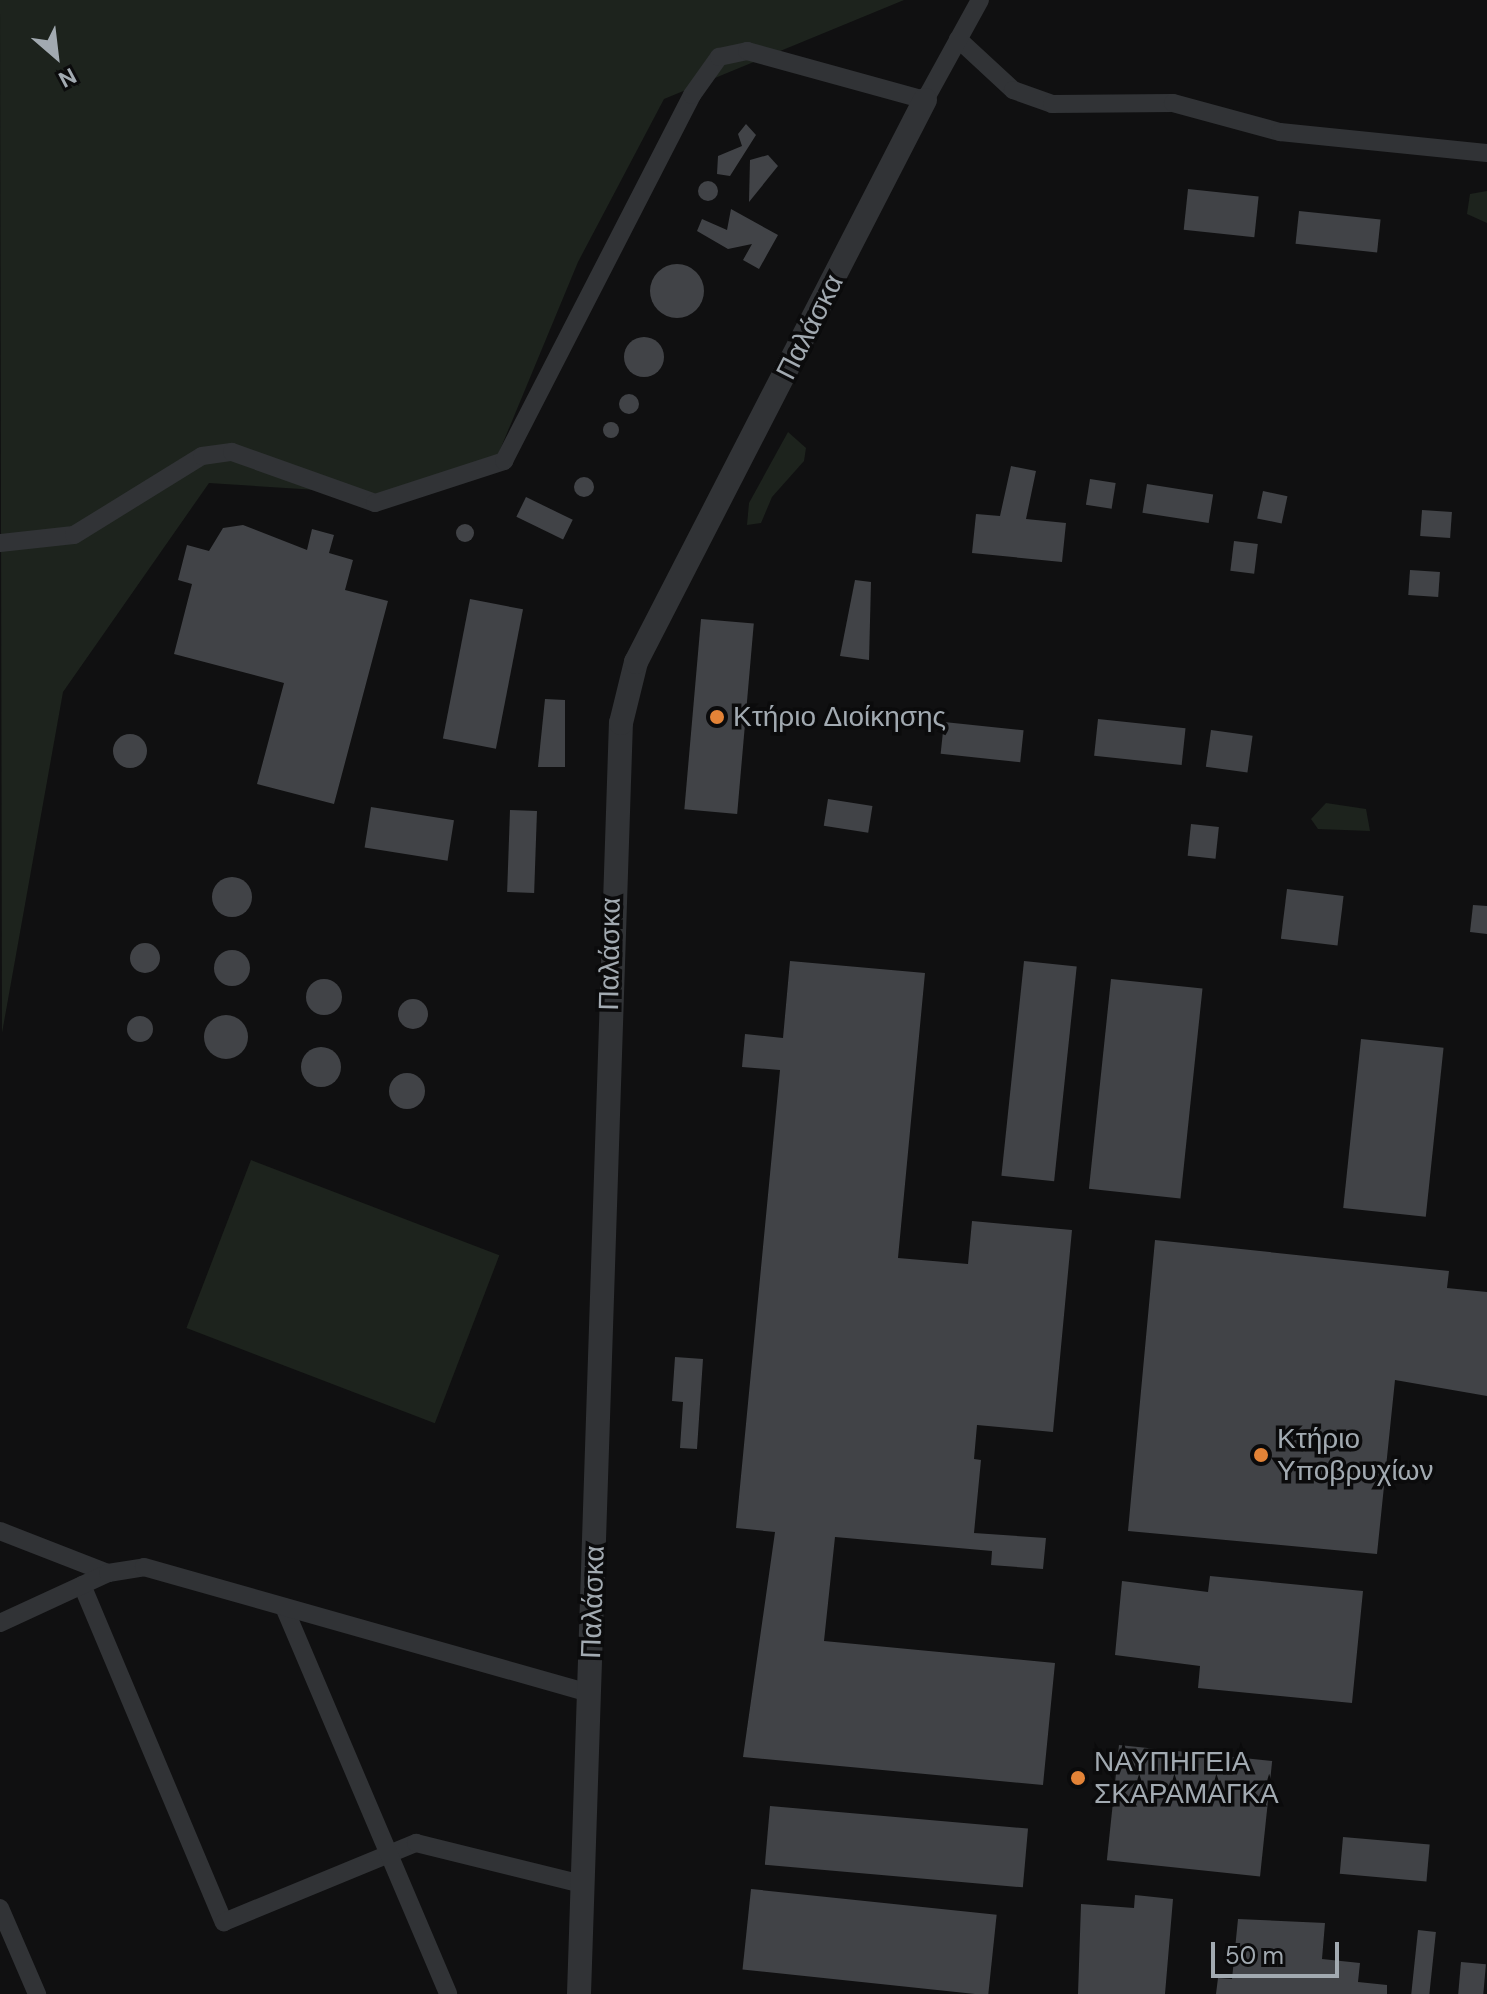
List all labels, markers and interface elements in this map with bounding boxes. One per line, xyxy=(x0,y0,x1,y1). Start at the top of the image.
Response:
north arrow xyxy=(16,16,96,96)
text: N xyxy=(54,61,81,94)
street label: Παλάσκα xyxy=(769,269,851,385)
place label: Κτήριο Διοίκησης xyxy=(733,700,946,734)
marker: Κτήριο Διοίκησης xyxy=(708,708,726,726)
street label: Παλάσκα xyxy=(592,897,628,1011)
place label: Κτήριο Υποβρυχίων xyxy=(1277,1422,1433,1488)
marker: Κτήριο Υποβρυχίων xyxy=(1252,1446,1270,1464)
street label: Παλάσκα xyxy=(574,1545,612,1659)
place label: ΝΑΥΠΗΓΕΙΑ ΣΚΑΡΑΜΑΓΚΑ xyxy=(1094,1745,1279,1811)
marker: ΝΑΥΠΗΓΕΙΑ ΣΚΑΡΑΜΑΓΚΑ xyxy=(1069,1769,1087,1787)
scale bar xyxy=(1215,1926,1343,1976)
text: 50 m xyxy=(1225,1940,1284,1971)

